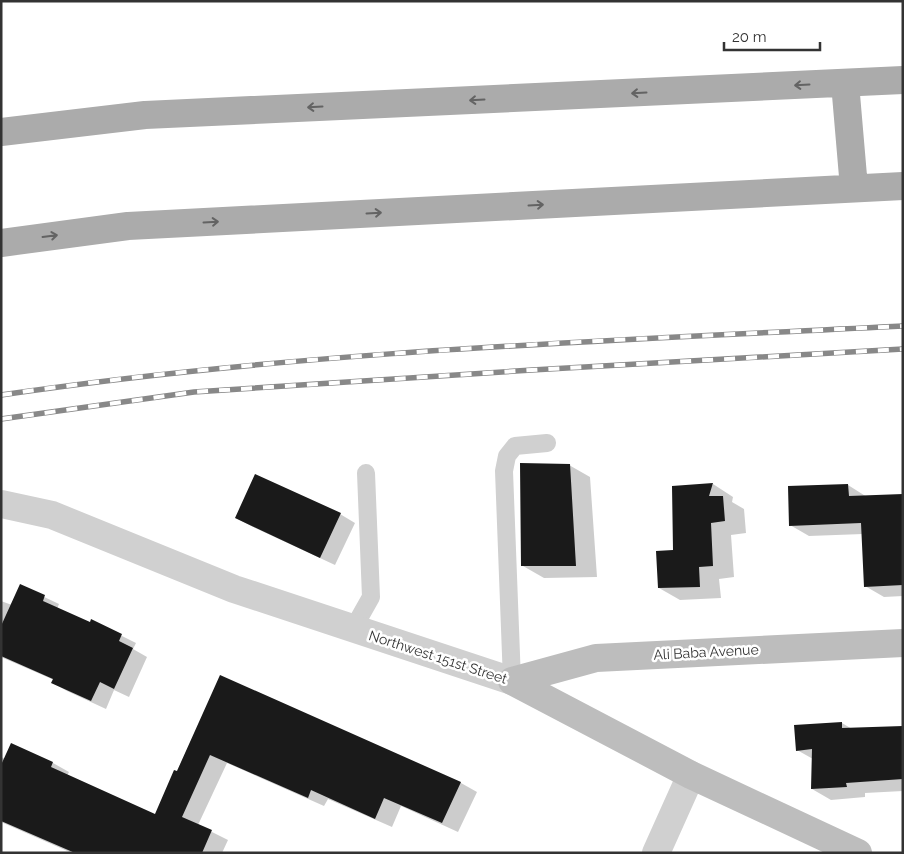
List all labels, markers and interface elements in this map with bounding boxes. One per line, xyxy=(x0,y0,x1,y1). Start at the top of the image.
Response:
scale bar xyxy=(724,20,820,52)
text: 20 m xyxy=(732,28,767,46)
one-way arrow xyxy=(794,80,810,90)
one-way arrow xyxy=(632,88,648,97)
one-way arrow xyxy=(469,95,486,105)
one-way arrow xyxy=(307,103,323,112)
one-way arrow xyxy=(528,200,544,209)
one-way arrow xyxy=(365,209,381,218)
one-way arrow xyxy=(203,217,219,226)
one-way arrow xyxy=(41,231,57,241)
street label: Northwest 151st Street xyxy=(367,627,509,687)
street label: Ali Baba Avenue xyxy=(653,641,759,663)

